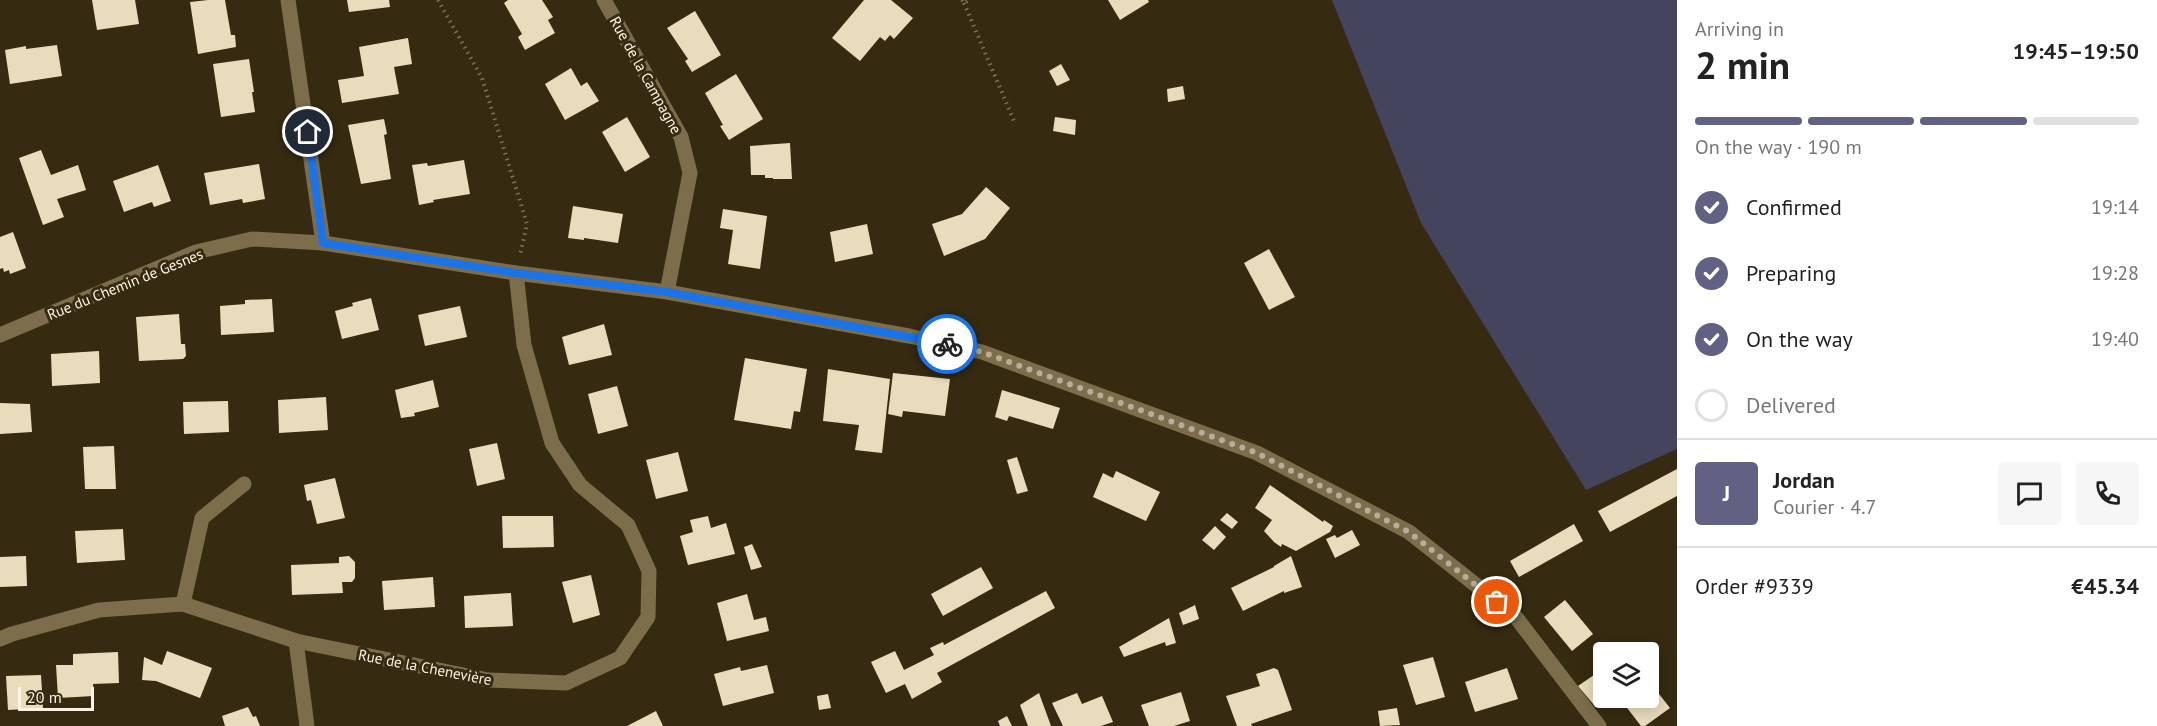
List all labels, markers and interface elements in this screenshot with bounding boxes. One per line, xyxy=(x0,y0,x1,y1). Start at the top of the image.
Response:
street label: Rue de la Campagne xyxy=(606,13,686,137)
text: Arriving in xyxy=(1695,16,1784,42)
text: 19:45–19:50 xyxy=(2013,37,2139,65)
text: 2 min xyxy=(1695,39,1790,90)
pin xyxy=(282,106,333,157)
icon: home xyxy=(291,115,324,148)
text: On the way · 190 m xyxy=(1695,134,1862,160)
icon: check xyxy=(1695,191,1728,224)
text: Confirmed xyxy=(1746,193,1842,221)
text: 19:14 xyxy=(2091,194,2139,220)
street label: Rue du Chemin de Gesnes xyxy=(44,244,206,324)
icon: check xyxy=(1695,257,1728,290)
text: Preparing xyxy=(1746,259,1836,287)
text: 19:28 xyxy=(2091,260,2139,286)
courier xyxy=(917,314,977,374)
icon: check xyxy=(1695,323,1728,356)
text: On the way xyxy=(1746,325,1853,353)
text: 19:40 xyxy=(2091,326,2139,352)
icon: bike xyxy=(931,328,964,361)
text: Delivered xyxy=(1746,391,1836,419)
button: chat xyxy=(1998,462,2061,525)
button: phone xyxy=(2076,462,2139,525)
text: Jordan xyxy=(1773,466,1835,494)
text: J xyxy=(1723,479,1730,507)
text: Courier · 4.7 xyxy=(1773,494,1876,520)
text: Order #9339 xyxy=(1695,572,1814,600)
text: €45.34 xyxy=(2071,572,2139,600)
pin xyxy=(1471,576,1522,627)
icon: bag xyxy=(1480,585,1513,618)
map controls xyxy=(1593,642,1659,708)
button: layers xyxy=(1593,642,1659,708)
street label: Rue de la Chenevière xyxy=(357,645,493,689)
scale bar xyxy=(18,684,94,712)
text: 20 m xyxy=(27,687,62,707)

